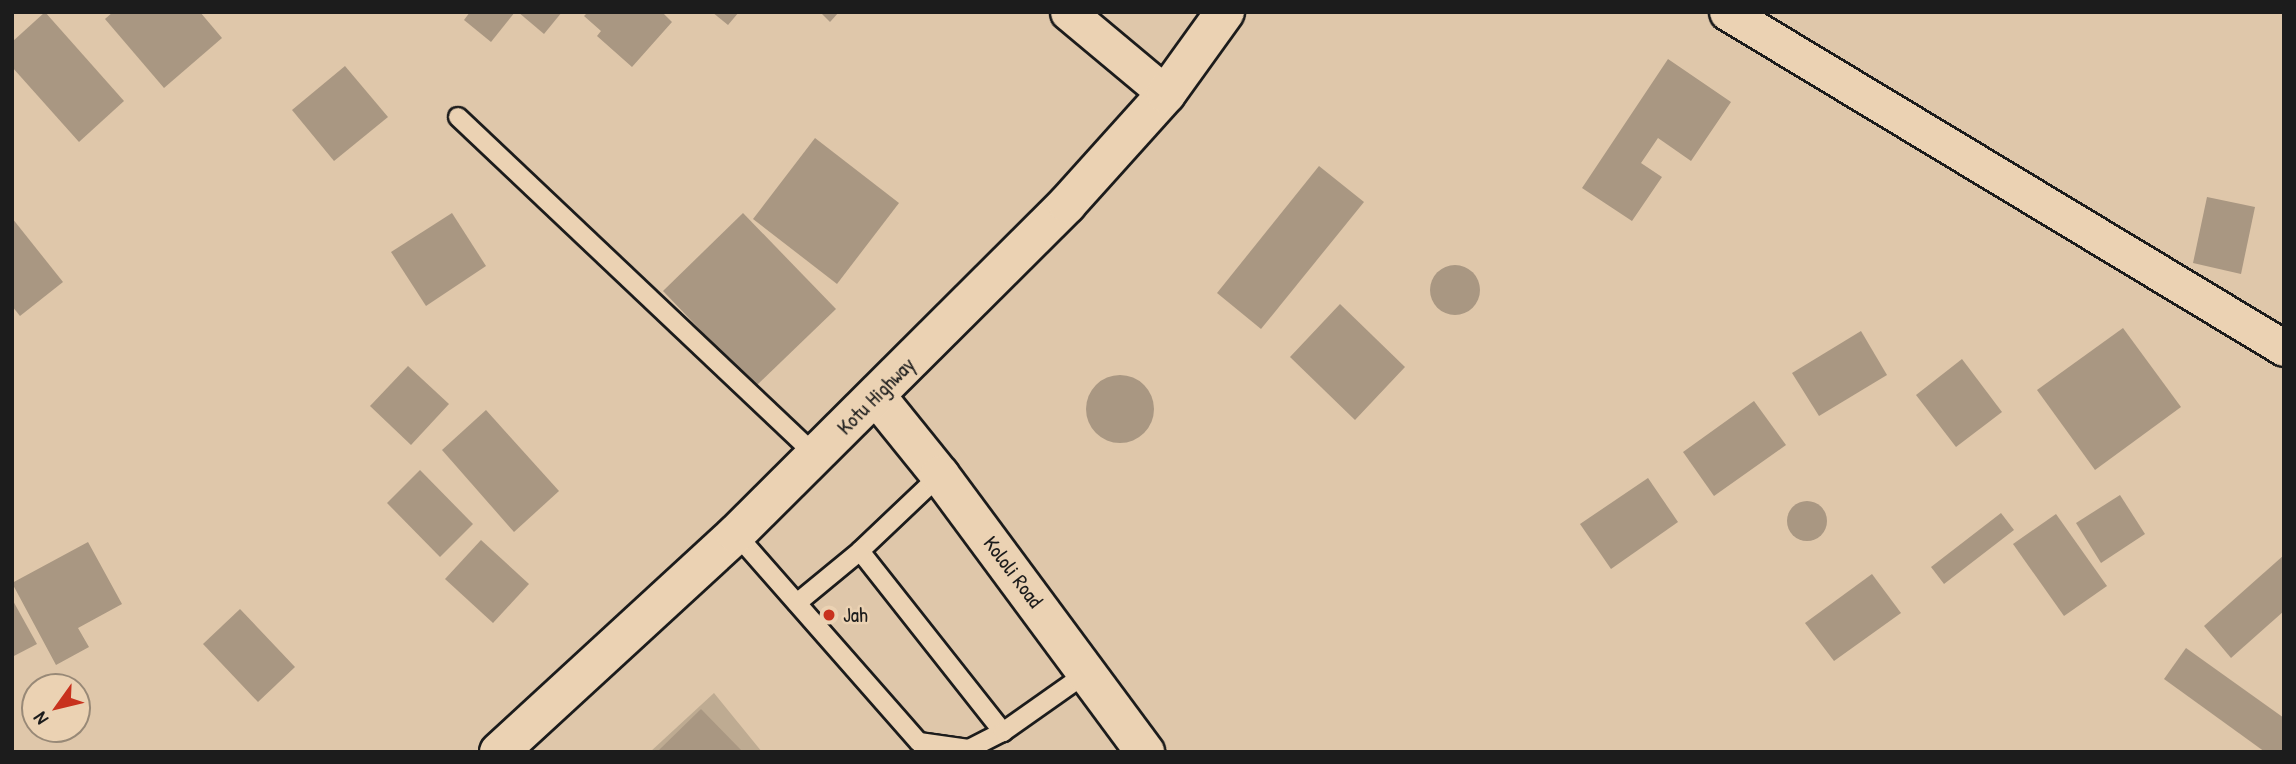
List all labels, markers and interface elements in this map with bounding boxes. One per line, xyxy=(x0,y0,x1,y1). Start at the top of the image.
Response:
street label: Kotu Highway xyxy=(832,352,920,440)
street label: Kololi Road xyxy=(978,531,1048,613)
place label: Jah xyxy=(843,602,868,628)
marker: Jah xyxy=(821,607,837,623)
north arrow xyxy=(21,673,91,743)
text: N xyxy=(27,707,54,730)

